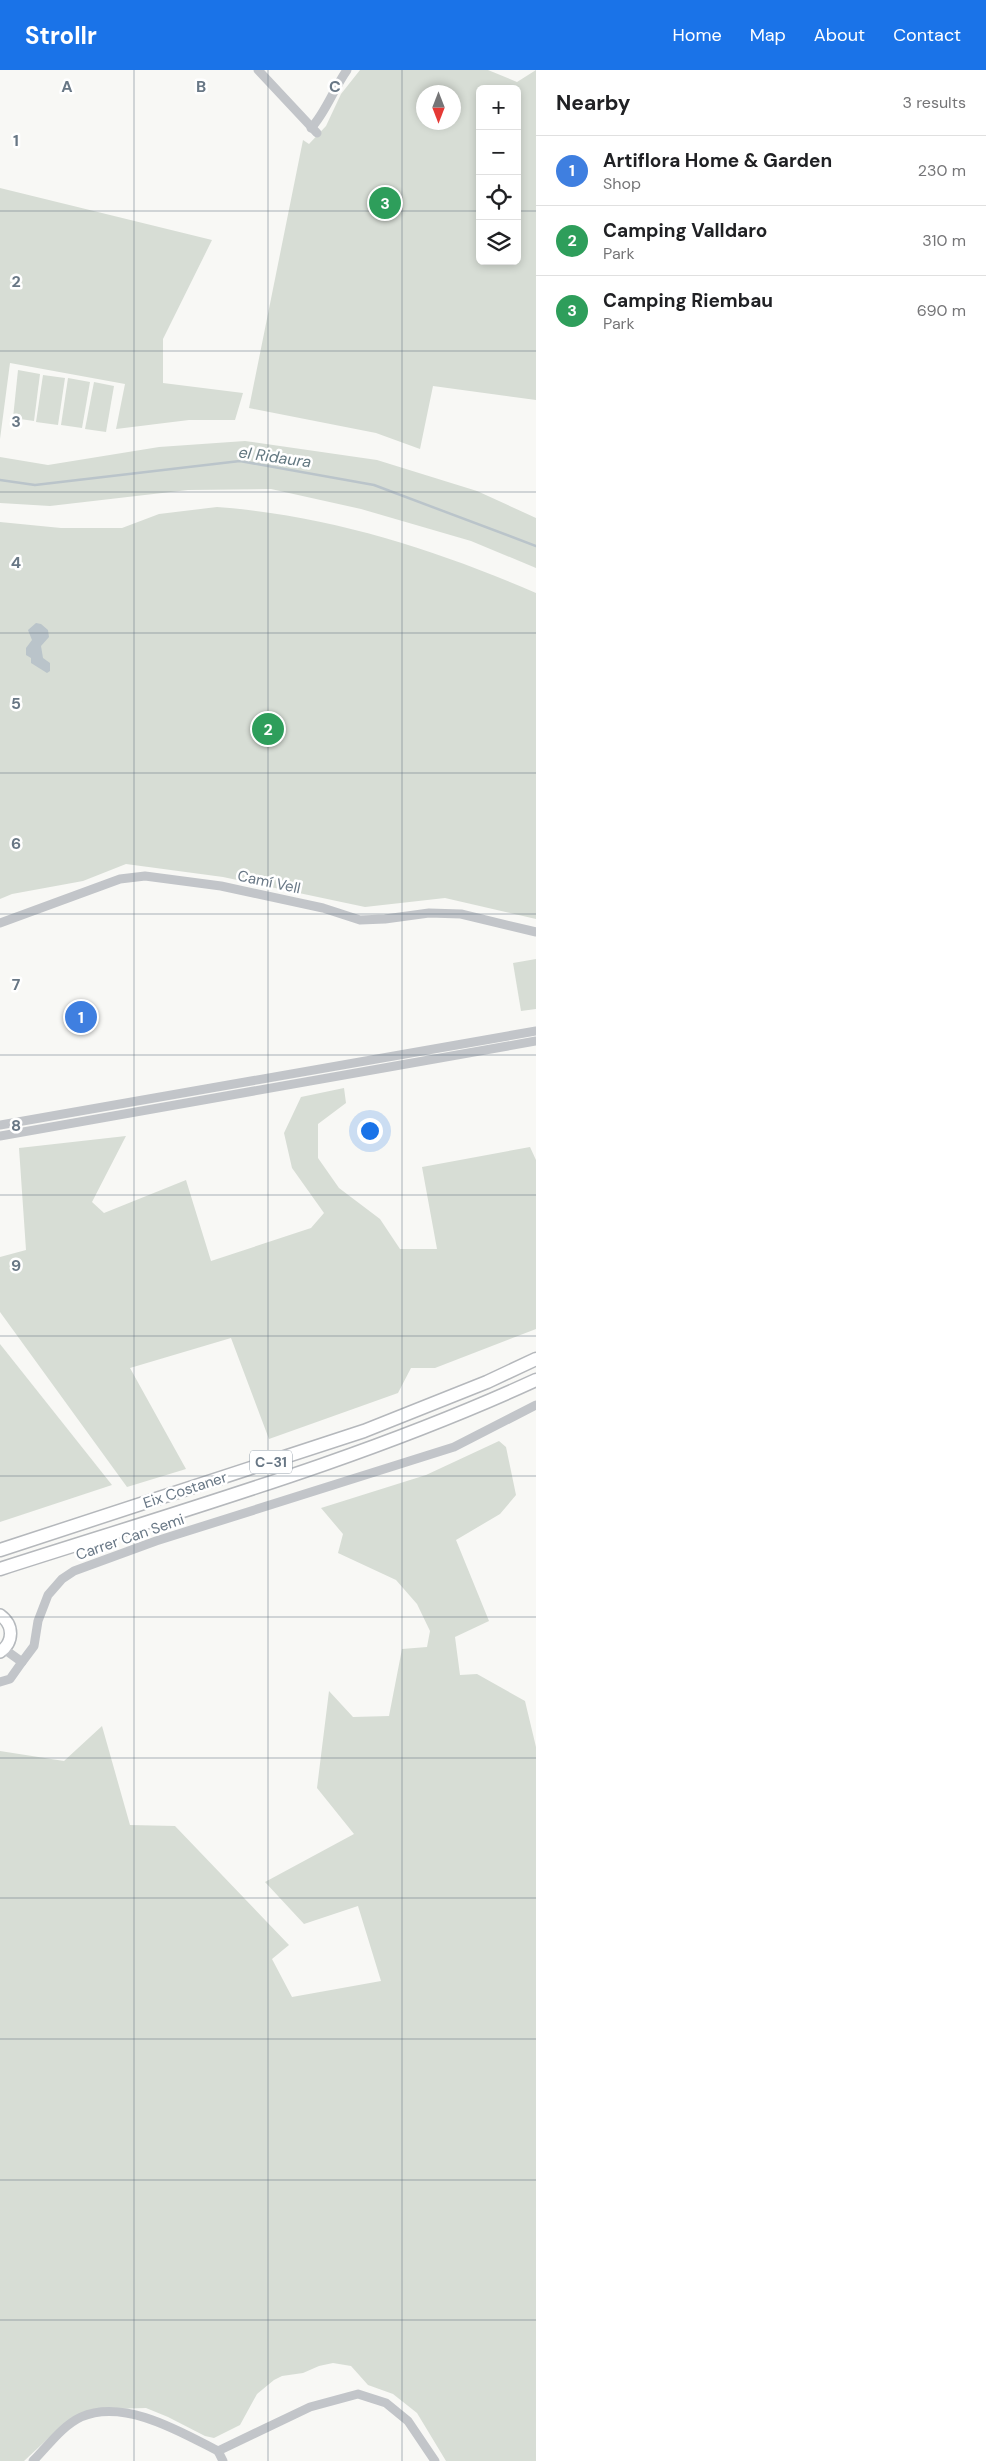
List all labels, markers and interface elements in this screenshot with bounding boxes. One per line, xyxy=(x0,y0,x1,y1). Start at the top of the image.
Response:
text: Strollr xyxy=(25,20,97,51)
text: Home xyxy=(672,23,722,47)
text: Map xyxy=(750,23,786,47)
text: About xyxy=(814,23,865,47)
text: Contact xyxy=(893,23,961,47)
text: A xyxy=(61,76,73,97)
text: B xyxy=(196,76,206,97)
text: C xyxy=(329,76,341,97)
north arrow xyxy=(416,85,461,130)
map controls xyxy=(476,85,521,265)
button: + xyxy=(476,85,521,130)
text: Nearby xyxy=(556,89,630,117)
text: 3 results xyxy=(903,92,966,113)
text: 1 xyxy=(13,130,19,151)
button: − xyxy=(476,130,521,175)
text: Artiflora Home & Garden xyxy=(603,148,832,173)
text: 1 xyxy=(569,160,575,181)
text: 230 m xyxy=(918,160,966,181)
text: Shop xyxy=(603,173,641,194)
button: locate xyxy=(476,175,521,220)
pin: 3 xyxy=(369,184,401,222)
text: Camping Valldaro xyxy=(603,218,767,243)
button: layers xyxy=(476,220,521,265)
text: 2 xyxy=(567,230,577,251)
text: 310 m xyxy=(922,230,966,251)
text: Park xyxy=(603,243,635,264)
text: 2 xyxy=(11,271,21,292)
text: Camping Riembau xyxy=(603,288,773,313)
text: 3 xyxy=(567,300,577,321)
text: 690 m xyxy=(917,300,966,321)
text: Park xyxy=(603,313,635,334)
text: 3 xyxy=(11,411,21,432)
water label: el Ridaura xyxy=(237,441,313,473)
text: 4 xyxy=(11,552,21,573)
text: 5 xyxy=(11,693,21,714)
pin: 2 xyxy=(252,710,284,748)
text: 6 xyxy=(11,833,21,854)
street label: Camí Vell xyxy=(236,866,302,898)
text: 7 xyxy=(12,974,21,995)
pin: 1 xyxy=(65,998,97,1036)
text: 8 xyxy=(11,1115,21,1136)
your location xyxy=(357,1118,383,1144)
text: 9 xyxy=(11,1255,21,1276)
road number: C-31 xyxy=(250,1450,292,1474)
street label: Eix Costaner xyxy=(141,1467,230,1513)
street label: Carrer Can Semi xyxy=(73,1509,187,1565)

